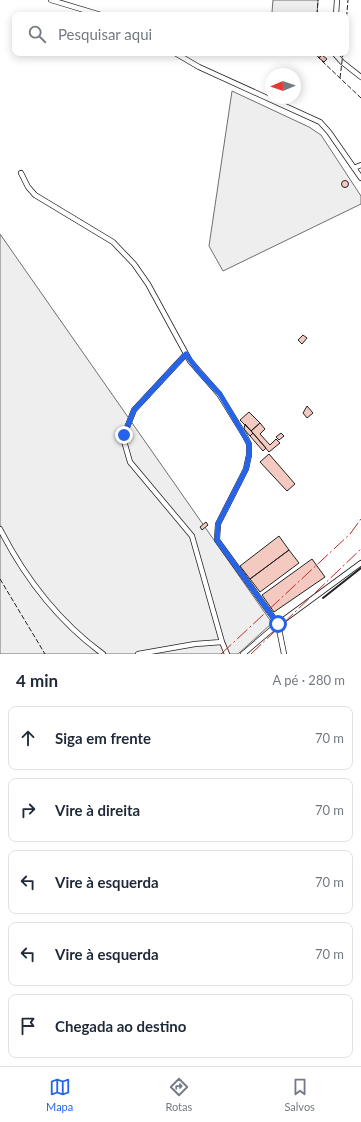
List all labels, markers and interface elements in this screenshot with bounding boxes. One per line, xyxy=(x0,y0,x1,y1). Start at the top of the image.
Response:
search box xyxy=(12,12,349,56)
icon: search xyxy=(26,23,48,45)
text: Pesquisar aqui xyxy=(58,25,152,43)
north arrow xyxy=(265,68,301,104)
route end xyxy=(115,426,133,444)
route start xyxy=(269,615,287,633)
text: 4 min xyxy=(16,670,58,691)
text: A pé · 280 m xyxy=(272,672,345,688)
icon: ahead xyxy=(17,727,39,749)
text: Siga em frente xyxy=(55,729,151,747)
text: 70 m xyxy=(315,730,344,746)
icon: right xyxy=(17,799,39,821)
text: Vire à direita xyxy=(55,801,140,819)
text: 70 m xyxy=(315,802,344,818)
icon: left xyxy=(17,871,39,893)
text: Vire à esquerda xyxy=(55,873,159,891)
text: 70 m xyxy=(315,874,344,890)
icon: left xyxy=(17,943,39,965)
text: Vire à esquerda xyxy=(55,945,159,963)
text: 70 m xyxy=(315,946,344,962)
icon: arrive xyxy=(17,1015,39,1037)
text: Chegada ao destino xyxy=(55,1017,186,1035)
tab: Mapa xyxy=(46,1076,73,1113)
tab: Rotas xyxy=(165,1076,192,1113)
tab: Salvos xyxy=(284,1076,315,1113)

